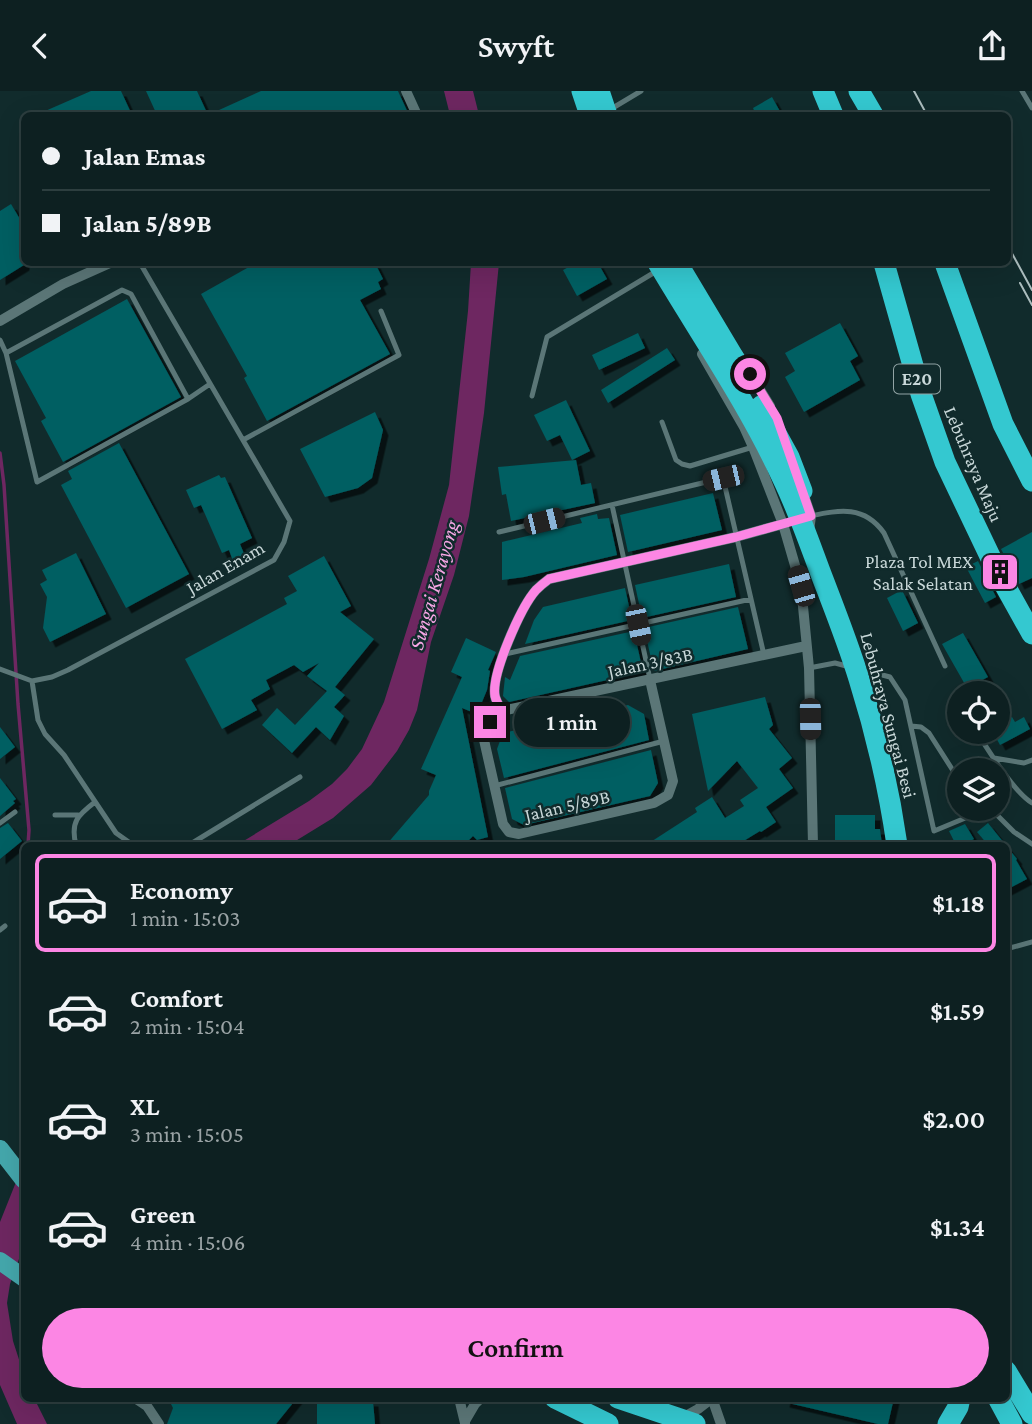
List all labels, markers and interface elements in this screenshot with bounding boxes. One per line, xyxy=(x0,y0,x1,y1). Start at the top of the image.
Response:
icon: back xyxy=(21,27,59,65)
icon: share xyxy=(973,27,1011,65)
text: Swyft xyxy=(478,28,554,64)
text: Jalan Emas xyxy=(84,142,205,171)
text: Jalan 5/89B xyxy=(84,209,212,238)
route start xyxy=(734,358,766,390)
road number: E20 xyxy=(894,365,940,393)
street label: Lebuhraya Maju xyxy=(939,403,1007,525)
car xyxy=(701,463,746,493)
car xyxy=(522,506,567,536)
water label: Sungai Kerayong xyxy=(404,517,464,653)
street label: Jalan Enam xyxy=(181,537,268,599)
place label: Plaza Tol MEX Salak Selatan xyxy=(865,551,973,594)
building icon: Plaza Tol MEX Salak Selatan xyxy=(979,551,1021,593)
car xyxy=(786,563,817,609)
car xyxy=(624,602,653,648)
street label: Lebuhraya Sungai Besi xyxy=(856,630,921,800)
street label: Jalan 3/83B xyxy=(604,643,694,682)
map controls xyxy=(947,681,1010,821)
button: locate xyxy=(947,681,1010,744)
callout: 1 min xyxy=(514,697,630,747)
car xyxy=(800,698,821,740)
route end xyxy=(474,706,506,738)
text: 1 min xyxy=(546,709,598,735)
button: layers xyxy=(947,758,1010,821)
street label: Jalan 5/89B xyxy=(520,785,612,826)
icon: car xyxy=(46,872,109,935)
text: Economy xyxy=(130,876,233,905)
text: $1.18 xyxy=(932,889,985,918)
text: 1 min · 15:03 xyxy=(130,905,240,931)
icon: car xyxy=(46,980,109,1043)
text: Comfort xyxy=(130,984,223,1013)
text: $1.59 xyxy=(930,997,985,1026)
text: 2 min · 15:04 xyxy=(130,1013,245,1039)
icon: car xyxy=(46,1088,109,1151)
text: XL xyxy=(130,1092,159,1121)
text: $2.00 xyxy=(923,1105,985,1134)
text: 3 min · 15:05 xyxy=(130,1121,244,1147)
icon: car xyxy=(46,1196,109,1259)
text: Green xyxy=(130,1200,196,1229)
text: $1.34 xyxy=(930,1213,985,1242)
text: 4 min · 15:06 xyxy=(130,1229,246,1255)
button: Confirm xyxy=(42,1308,989,1388)

